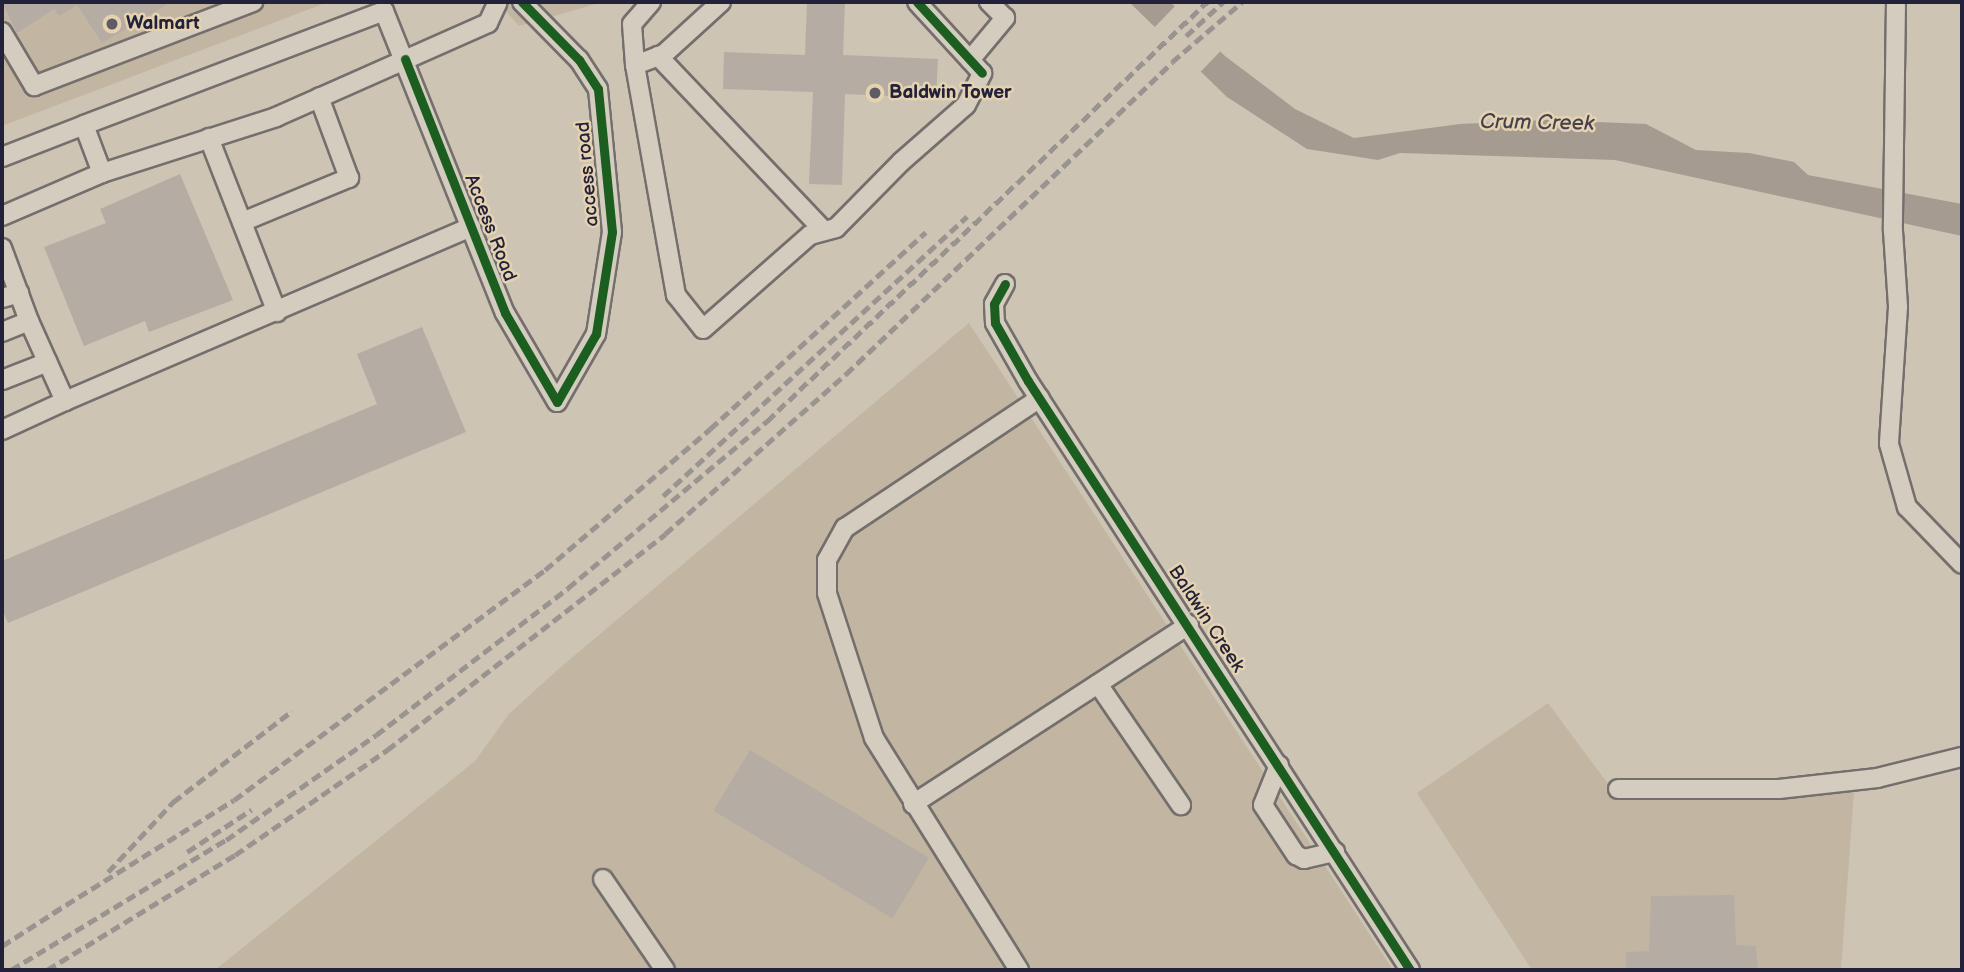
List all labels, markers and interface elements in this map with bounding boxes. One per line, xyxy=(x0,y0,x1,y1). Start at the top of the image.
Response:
place label: Walmart xyxy=(126,13,200,35)
marker: Walmart xyxy=(104,16,120,32)
place label: Baldwin Tower xyxy=(889,82,1012,104)
marker: Baldwin Tower xyxy=(867,85,883,101)
water label: Crum Creek xyxy=(1480,109,1594,137)
street label: access road xyxy=(572,121,604,227)
street label: Access Road xyxy=(459,171,521,285)
street label: Baldwin Creek xyxy=(1163,561,1249,677)

